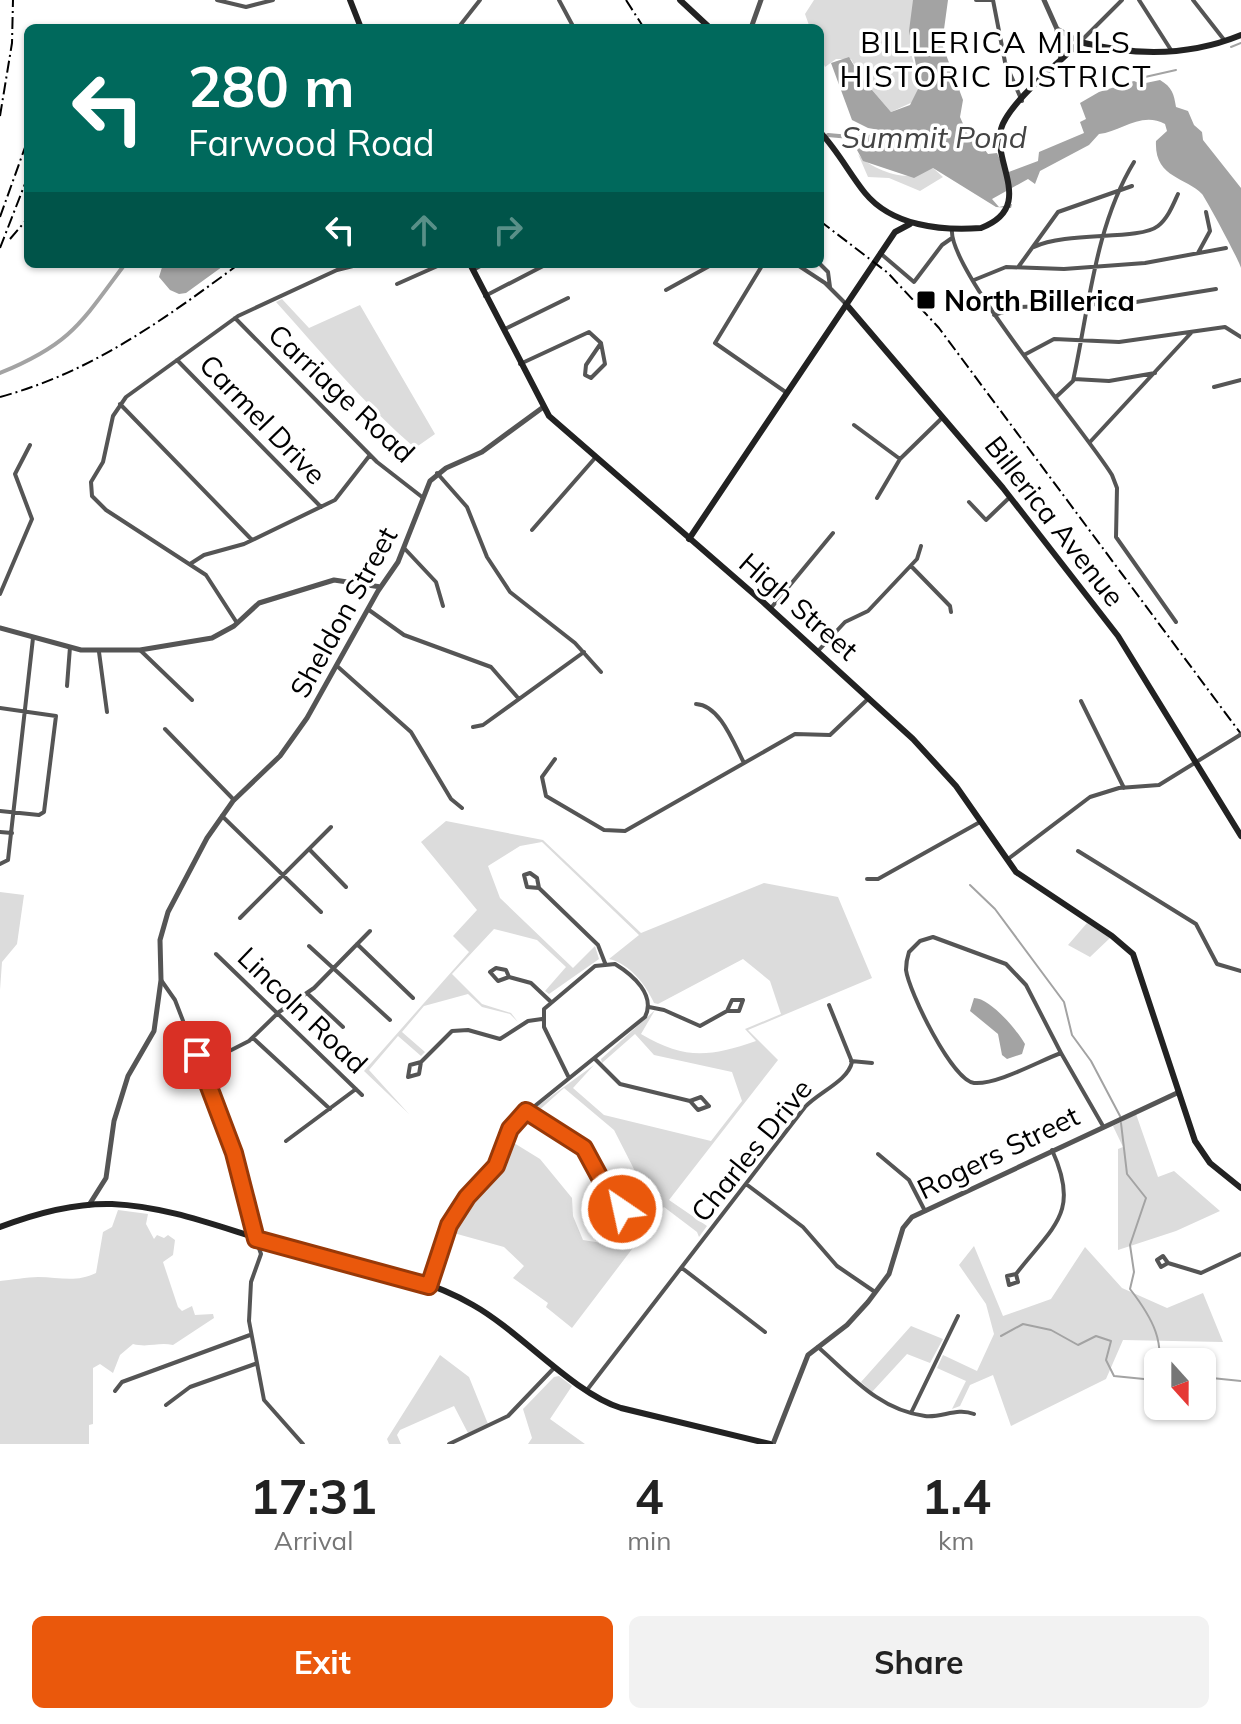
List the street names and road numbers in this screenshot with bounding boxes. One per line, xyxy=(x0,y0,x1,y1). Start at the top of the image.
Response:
street label: Carriage Road xyxy=(262,316,422,470)
street label: Carmel Drive xyxy=(192,347,334,491)
street label: Billerica Avenue xyxy=(978,429,1132,613)
street label: Sheldon Street xyxy=(282,520,404,703)
street label: High Street xyxy=(732,545,866,667)
street label: Lincoln Road xyxy=(231,939,375,1081)
street label: Charles Drive xyxy=(683,1072,819,1228)
street label: Rogers Street xyxy=(911,1098,1085,1206)

